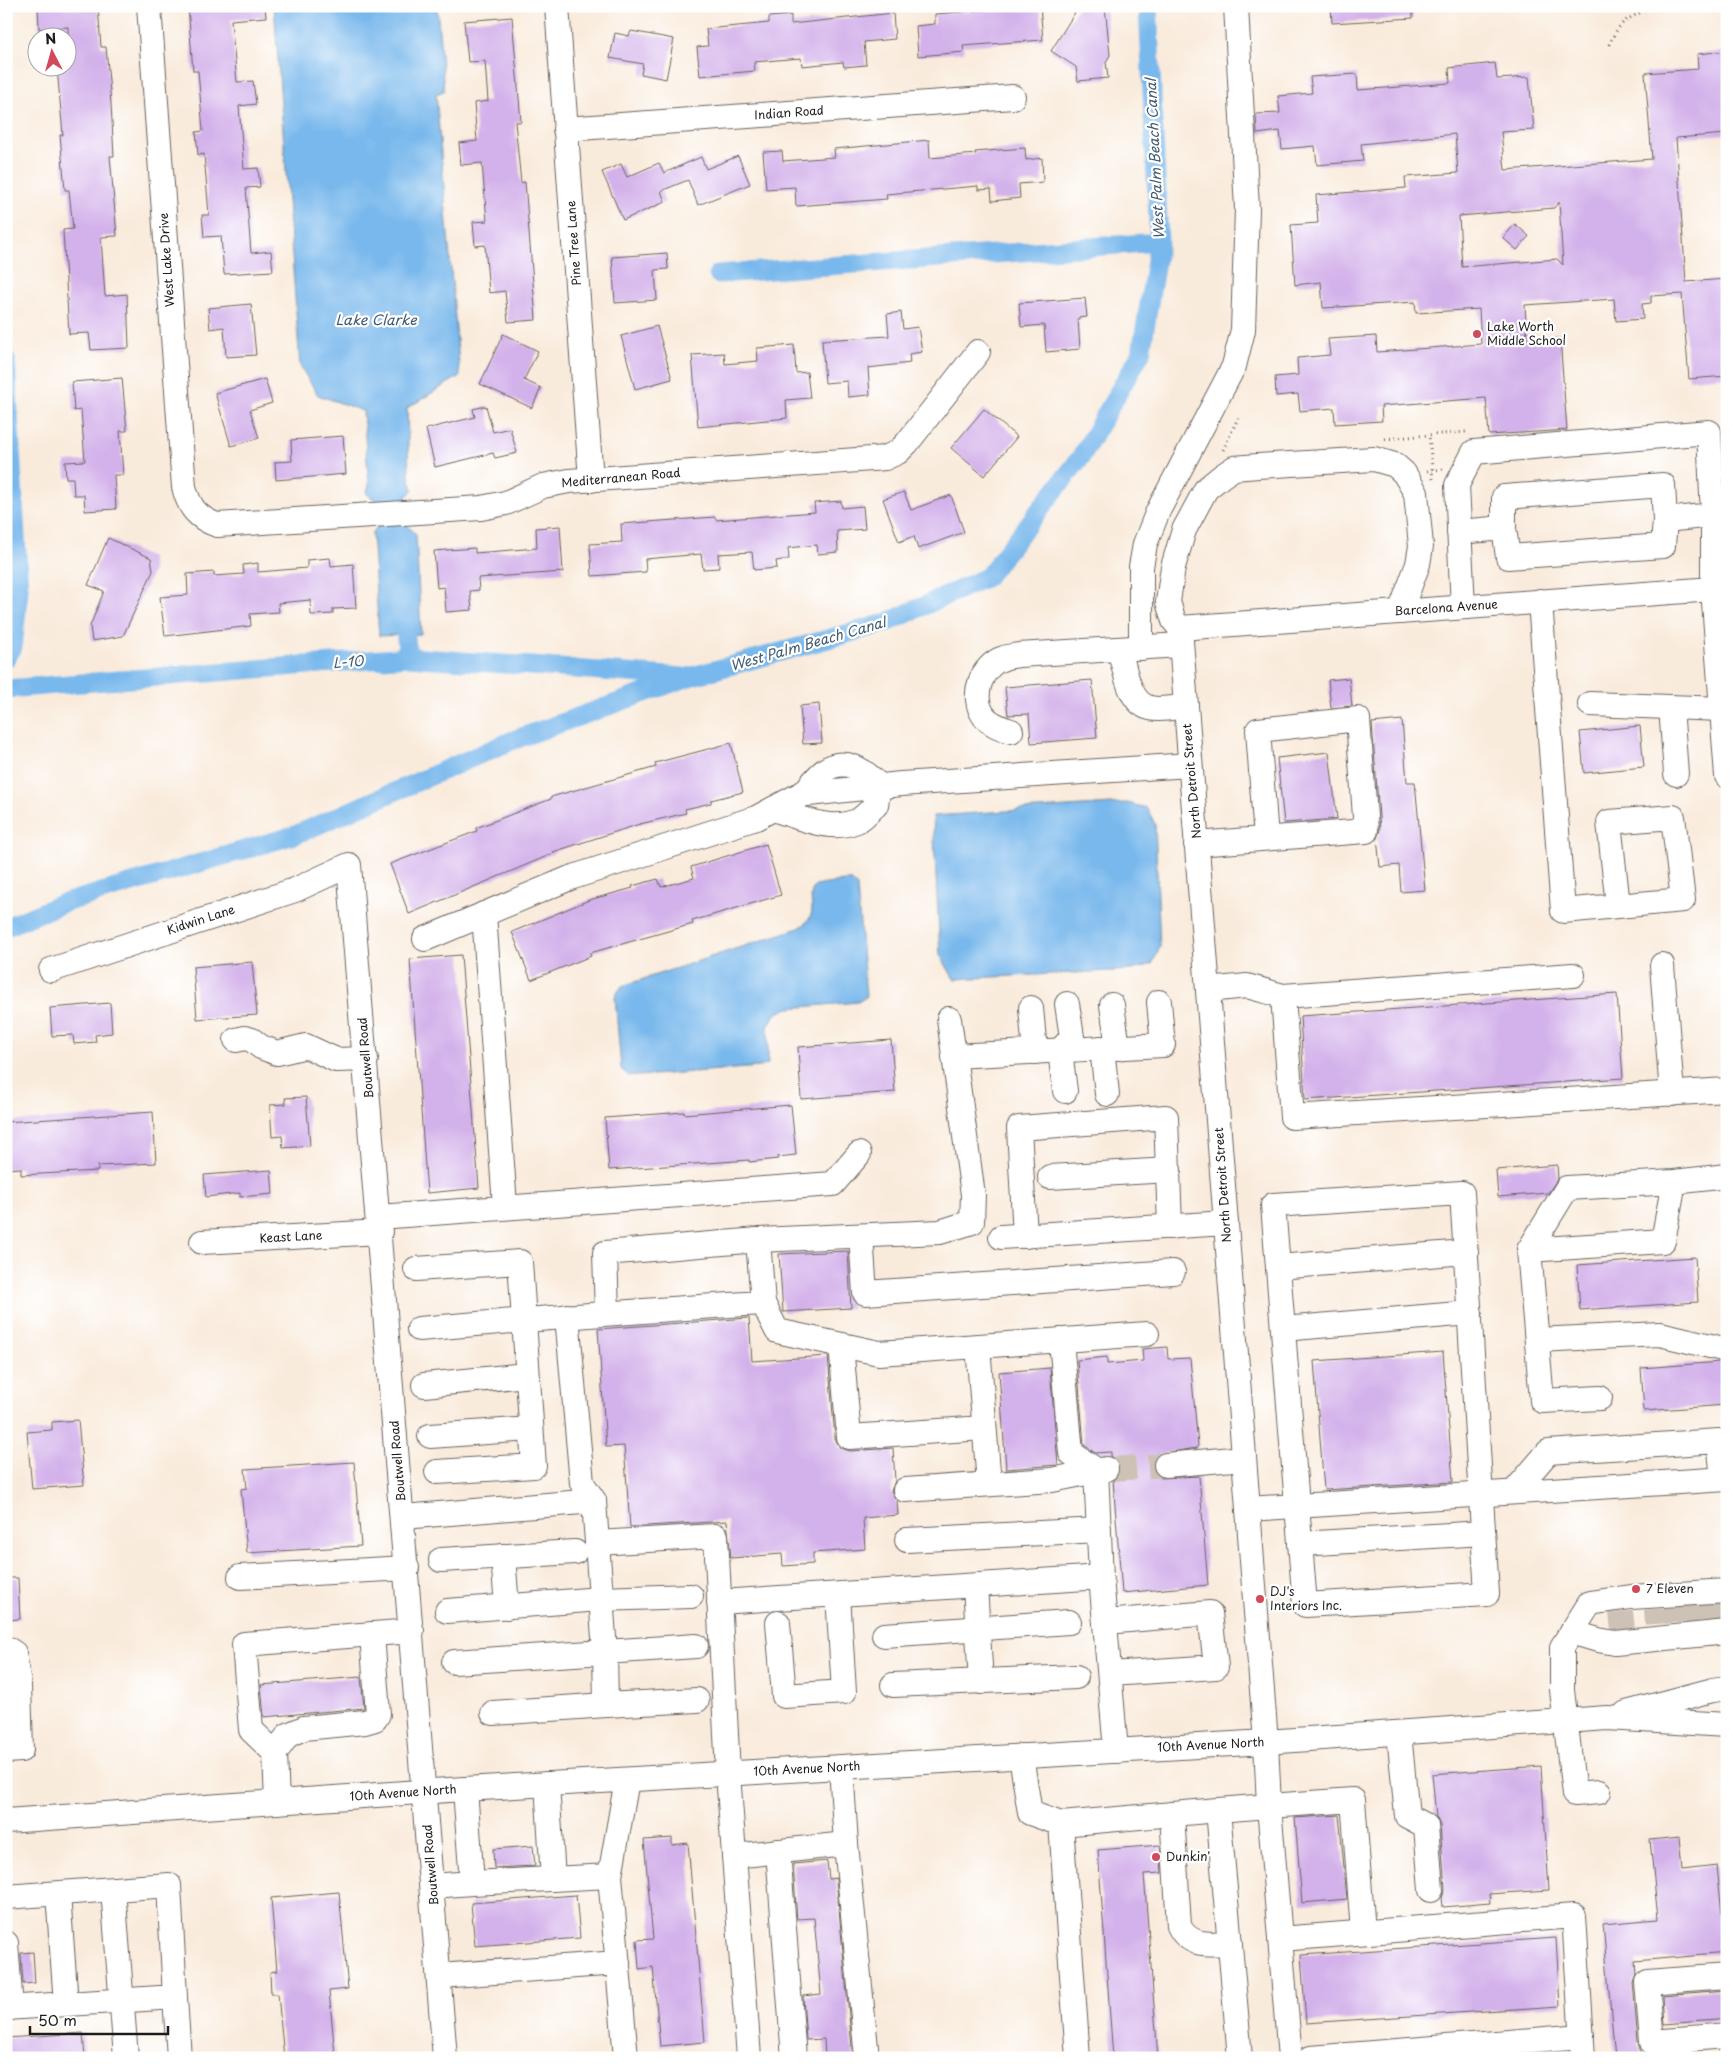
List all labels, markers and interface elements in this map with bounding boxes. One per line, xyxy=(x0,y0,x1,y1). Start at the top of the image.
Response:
north arrow xyxy=(28,28,78,78)
text: N xyxy=(44,28,57,50)
water label: West Palm Beach Canal xyxy=(1140,76,1169,240)
street label: Indian Road xyxy=(754,101,824,123)
street label: Pine Tree Lane xyxy=(561,199,585,286)
street label: West Lake Drive xyxy=(154,212,178,308)
water label: Lake Clarke xyxy=(335,309,418,330)
place label: Lake Worth Middle School xyxy=(1487,317,1566,349)
marker: Lake Worth Middle School xyxy=(1471,328,1483,340)
street label: Mediterranean Road xyxy=(561,463,681,491)
street label: Barcelona Avenue xyxy=(1394,594,1499,620)
water label: West Palm Beach Canal xyxy=(728,611,890,676)
water label: L-10 xyxy=(332,650,365,673)
street label: North Detroit Street xyxy=(1177,723,1205,839)
street label: Kidwin Lane xyxy=(164,900,237,938)
street label: Boutwell Road xyxy=(352,1017,378,1100)
street label: North Detroit Street xyxy=(1209,1127,1235,1243)
street label: Keast Lane xyxy=(259,1225,323,1247)
street label: Boutwell Road xyxy=(384,1420,410,1503)
place label: 7 Eleven xyxy=(1646,1579,1694,1597)
place label: DJ's Interiors Inc. xyxy=(1270,1582,1342,1614)
marker: 7 Eleven xyxy=(1630,1583,1642,1595)
marker: DJ's Interiors Inc. xyxy=(1254,1593,1266,1605)
street label: 10th Avenue North xyxy=(1157,1732,1265,1756)
street label: 10th Avenue North xyxy=(753,1756,861,1780)
street label: 10th Avenue North xyxy=(349,1779,457,1805)
street label: Boutwell Road xyxy=(417,1824,443,1907)
place label: Dunkin' xyxy=(1166,1847,1210,1865)
marker: Dunkin' xyxy=(1150,1851,1162,1863)
scale bar xyxy=(30,2004,168,2036)
text: 50 m xyxy=(38,2008,77,2031)

